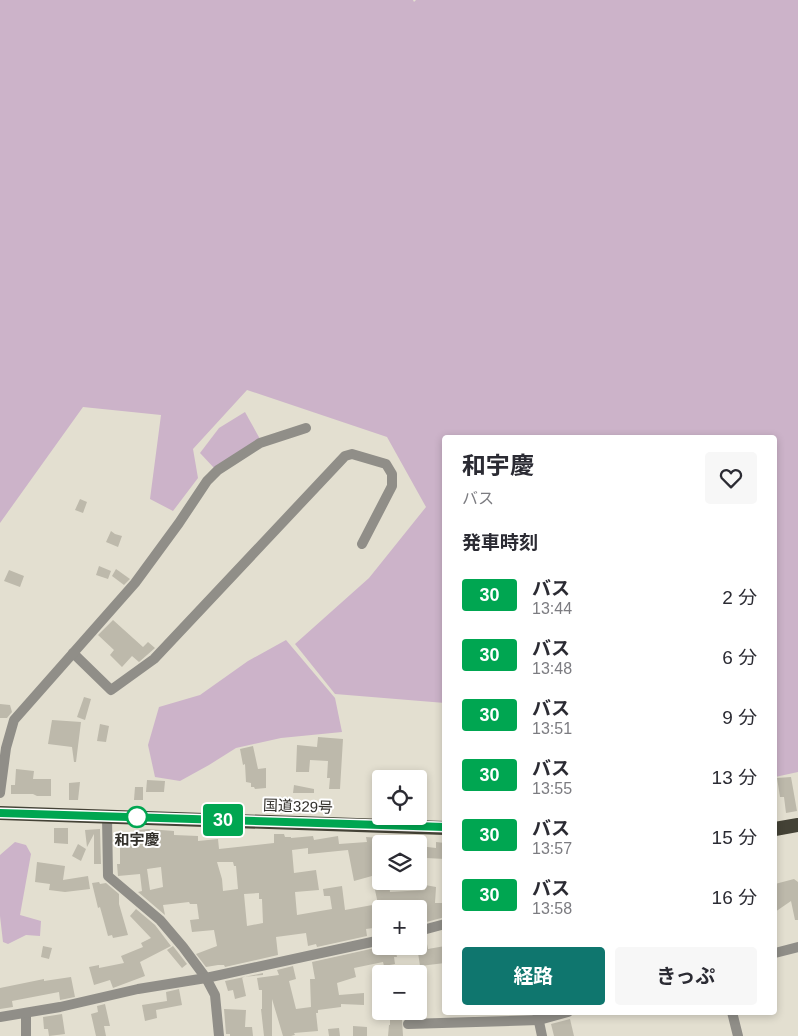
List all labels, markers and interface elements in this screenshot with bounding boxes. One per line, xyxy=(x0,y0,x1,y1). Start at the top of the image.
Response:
text: 和宇慶 xyxy=(462,452,534,479)
button: heart xyxy=(705,452,757,504)
text: バス xyxy=(462,490,494,507)
text: 発車時刻 xyxy=(462,532,538,553)
text: バス xyxy=(532,578,570,599)
text: 30 xyxy=(479,585,500,605)
text: 2 分 xyxy=(722,587,757,608)
text: 13:44 xyxy=(532,600,572,617)
text: バス xyxy=(532,638,570,659)
text: 30 xyxy=(479,645,500,665)
text: 6 分 xyxy=(722,647,757,668)
text: 13:48 xyxy=(532,660,572,677)
text: バス xyxy=(532,698,570,719)
text: 30 xyxy=(479,705,500,725)
text: 9 分 xyxy=(722,707,757,728)
text: 13:51 xyxy=(532,720,572,737)
text: バス xyxy=(532,758,570,779)
text: 30 xyxy=(479,765,500,785)
text: 13 分 xyxy=(712,767,757,788)
map controls xyxy=(372,770,427,1020)
button: locate xyxy=(372,770,427,825)
text: 13:55 xyxy=(532,780,572,797)
street label: 国道329号 xyxy=(263,796,333,816)
line badge: 30 xyxy=(200,804,246,836)
marker: 和宇慶 xyxy=(126,806,148,828)
text: 30 xyxy=(213,810,233,830)
text: バス xyxy=(532,818,570,839)
text: 30 xyxy=(479,825,500,845)
text: 15 分 xyxy=(712,827,757,848)
place label: 和宇慶 xyxy=(114,831,160,848)
button: layers xyxy=(372,835,427,890)
text: 13:57 xyxy=(532,840,572,857)
text: バス xyxy=(532,878,570,899)
text: 30 xyxy=(479,885,500,905)
text: 16 分 xyxy=(712,887,757,908)
button: + xyxy=(372,900,427,955)
text: 13:58 xyxy=(532,900,572,917)
button: 経路 xyxy=(462,947,605,1005)
button: きっぷ xyxy=(615,947,757,1005)
button: − xyxy=(372,965,427,1020)

